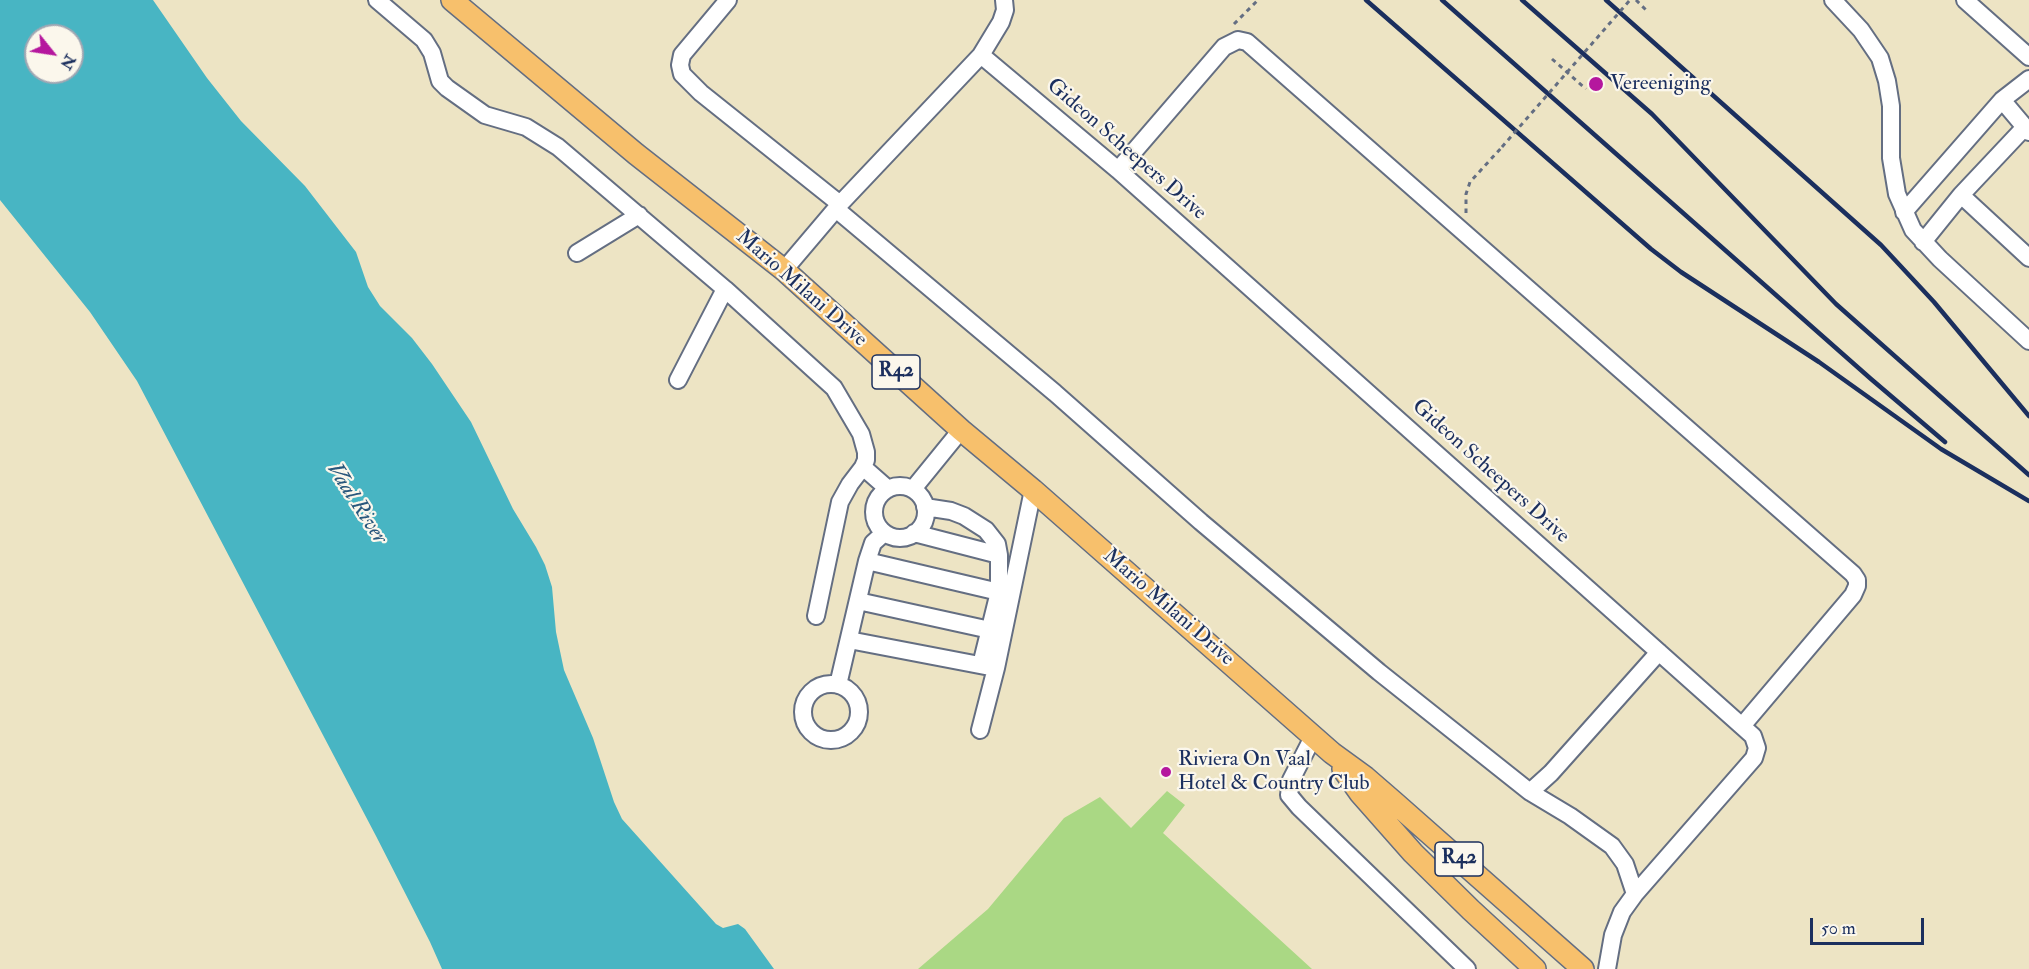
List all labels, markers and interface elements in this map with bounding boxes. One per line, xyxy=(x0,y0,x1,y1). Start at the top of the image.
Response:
north arrow xyxy=(24,24,84,84)
text: N xyxy=(56,51,80,73)
place label: Vereeniging xyxy=(1610,71,1711,97)
street label: Gideon Scheepers Drive xyxy=(1041,74,1211,226)
marker: Vereeniging xyxy=(1587,75,1605,93)
street label: Mario Milani Drive xyxy=(730,225,872,353)
road number: R42 xyxy=(872,355,920,389)
street label: Gideon Scheepers Drive xyxy=(1406,395,1574,549)
water label: Vaal River xyxy=(320,459,392,549)
street label: Mario Milani Drive xyxy=(1097,544,1239,672)
place label: Riviera On Vaal Hotel & Country Club xyxy=(1178,747,1370,797)
marker: Riviera On Vaal Hotel & Country Club xyxy=(1159,765,1173,779)
road number: R42 xyxy=(1435,842,1483,876)
scale bar xyxy=(1813,906,1927,944)
text: 50 m xyxy=(1821,917,1856,940)

